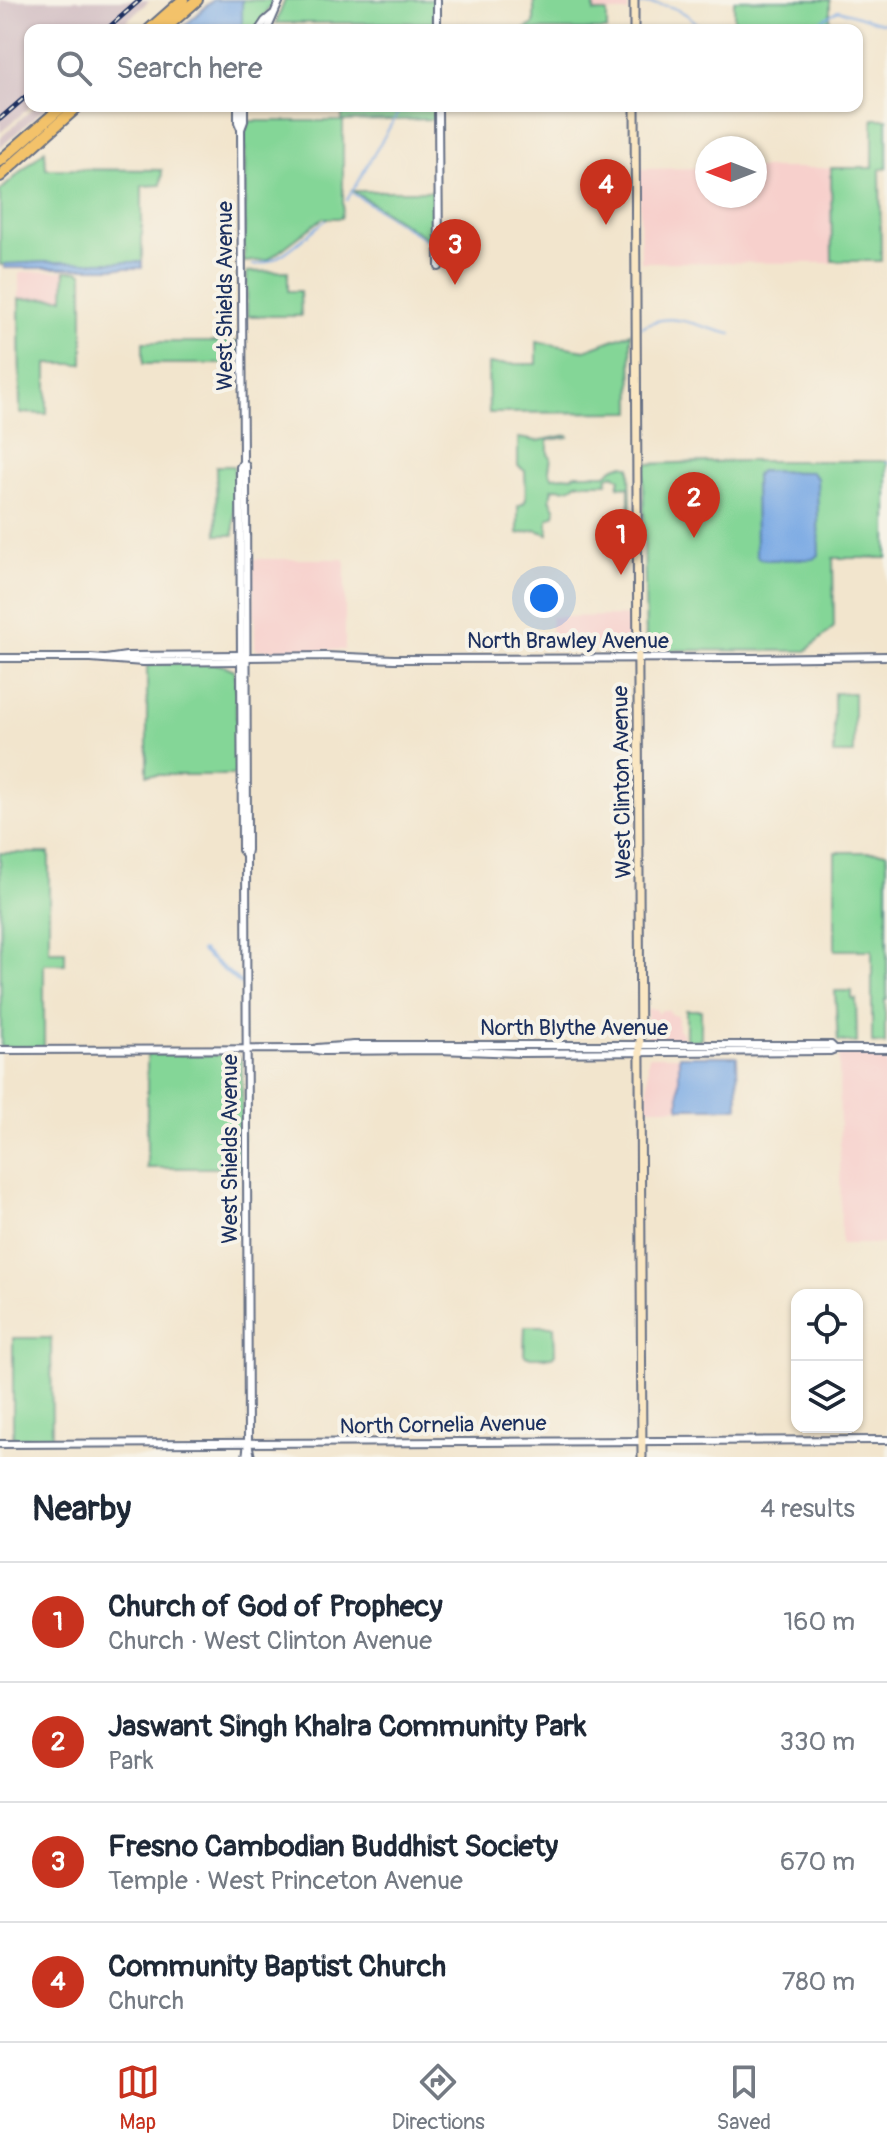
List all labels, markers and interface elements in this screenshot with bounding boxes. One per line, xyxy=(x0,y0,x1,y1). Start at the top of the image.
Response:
search box xyxy=(24,24,863,112)
icon: search xyxy=(52,46,96,90)
text: Search here xyxy=(116,50,263,87)
north arrow xyxy=(695,136,767,208)
pin: 4 xyxy=(580,159,632,225)
street label: West Shields Avenue xyxy=(211,201,239,391)
pin: 3 xyxy=(429,219,481,285)
pin: 2 xyxy=(668,472,720,538)
pin: 1 xyxy=(595,509,647,575)
your location xyxy=(524,578,564,618)
street label: North Brawley Avenue xyxy=(467,627,669,655)
street label: West Clinton Avenue xyxy=(606,685,638,879)
street label: North Blythe Avenue xyxy=(480,1014,668,1042)
street label: West Shields Avenue xyxy=(216,1054,244,1244)
map controls xyxy=(791,1289,863,1433)
button: locate xyxy=(791,1289,863,1361)
button: layers xyxy=(791,1361,863,1433)
street label: North Cornelia Avenue xyxy=(339,1409,547,1441)
text: Nearby xyxy=(32,1488,131,1531)
text: 4 results xyxy=(760,1493,855,1525)
text: Church of God of Prophecy xyxy=(108,1588,443,1625)
text: 1 xyxy=(53,1606,63,1638)
text: 160 m xyxy=(783,1606,855,1638)
text: Church · West Clinton Avenue xyxy=(108,1625,432,1657)
text: Jaswant Singh Khalra Community Park xyxy=(108,1708,587,1745)
text: 2 xyxy=(51,1726,65,1758)
text: 330 m xyxy=(779,1726,855,1758)
text: Park xyxy=(108,1745,154,1777)
text: Fresno Cambodian Buddhist Society xyxy=(108,1828,558,1865)
text: 3 xyxy=(51,1846,65,1878)
text: 670 m xyxy=(780,1846,855,1878)
text: Temple · West Princeton Avenue xyxy=(108,1865,463,1897)
text: Community Baptist Church xyxy=(108,1948,446,1985)
text: 4 xyxy=(50,1966,66,1998)
text: 780 m xyxy=(782,1966,855,1998)
text: Church xyxy=(108,1985,184,2017)
tab: Map xyxy=(116,2060,160,2136)
tab: Directions xyxy=(392,2060,485,2136)
tab: Saved xyxy=(717,2060,771,2136)

